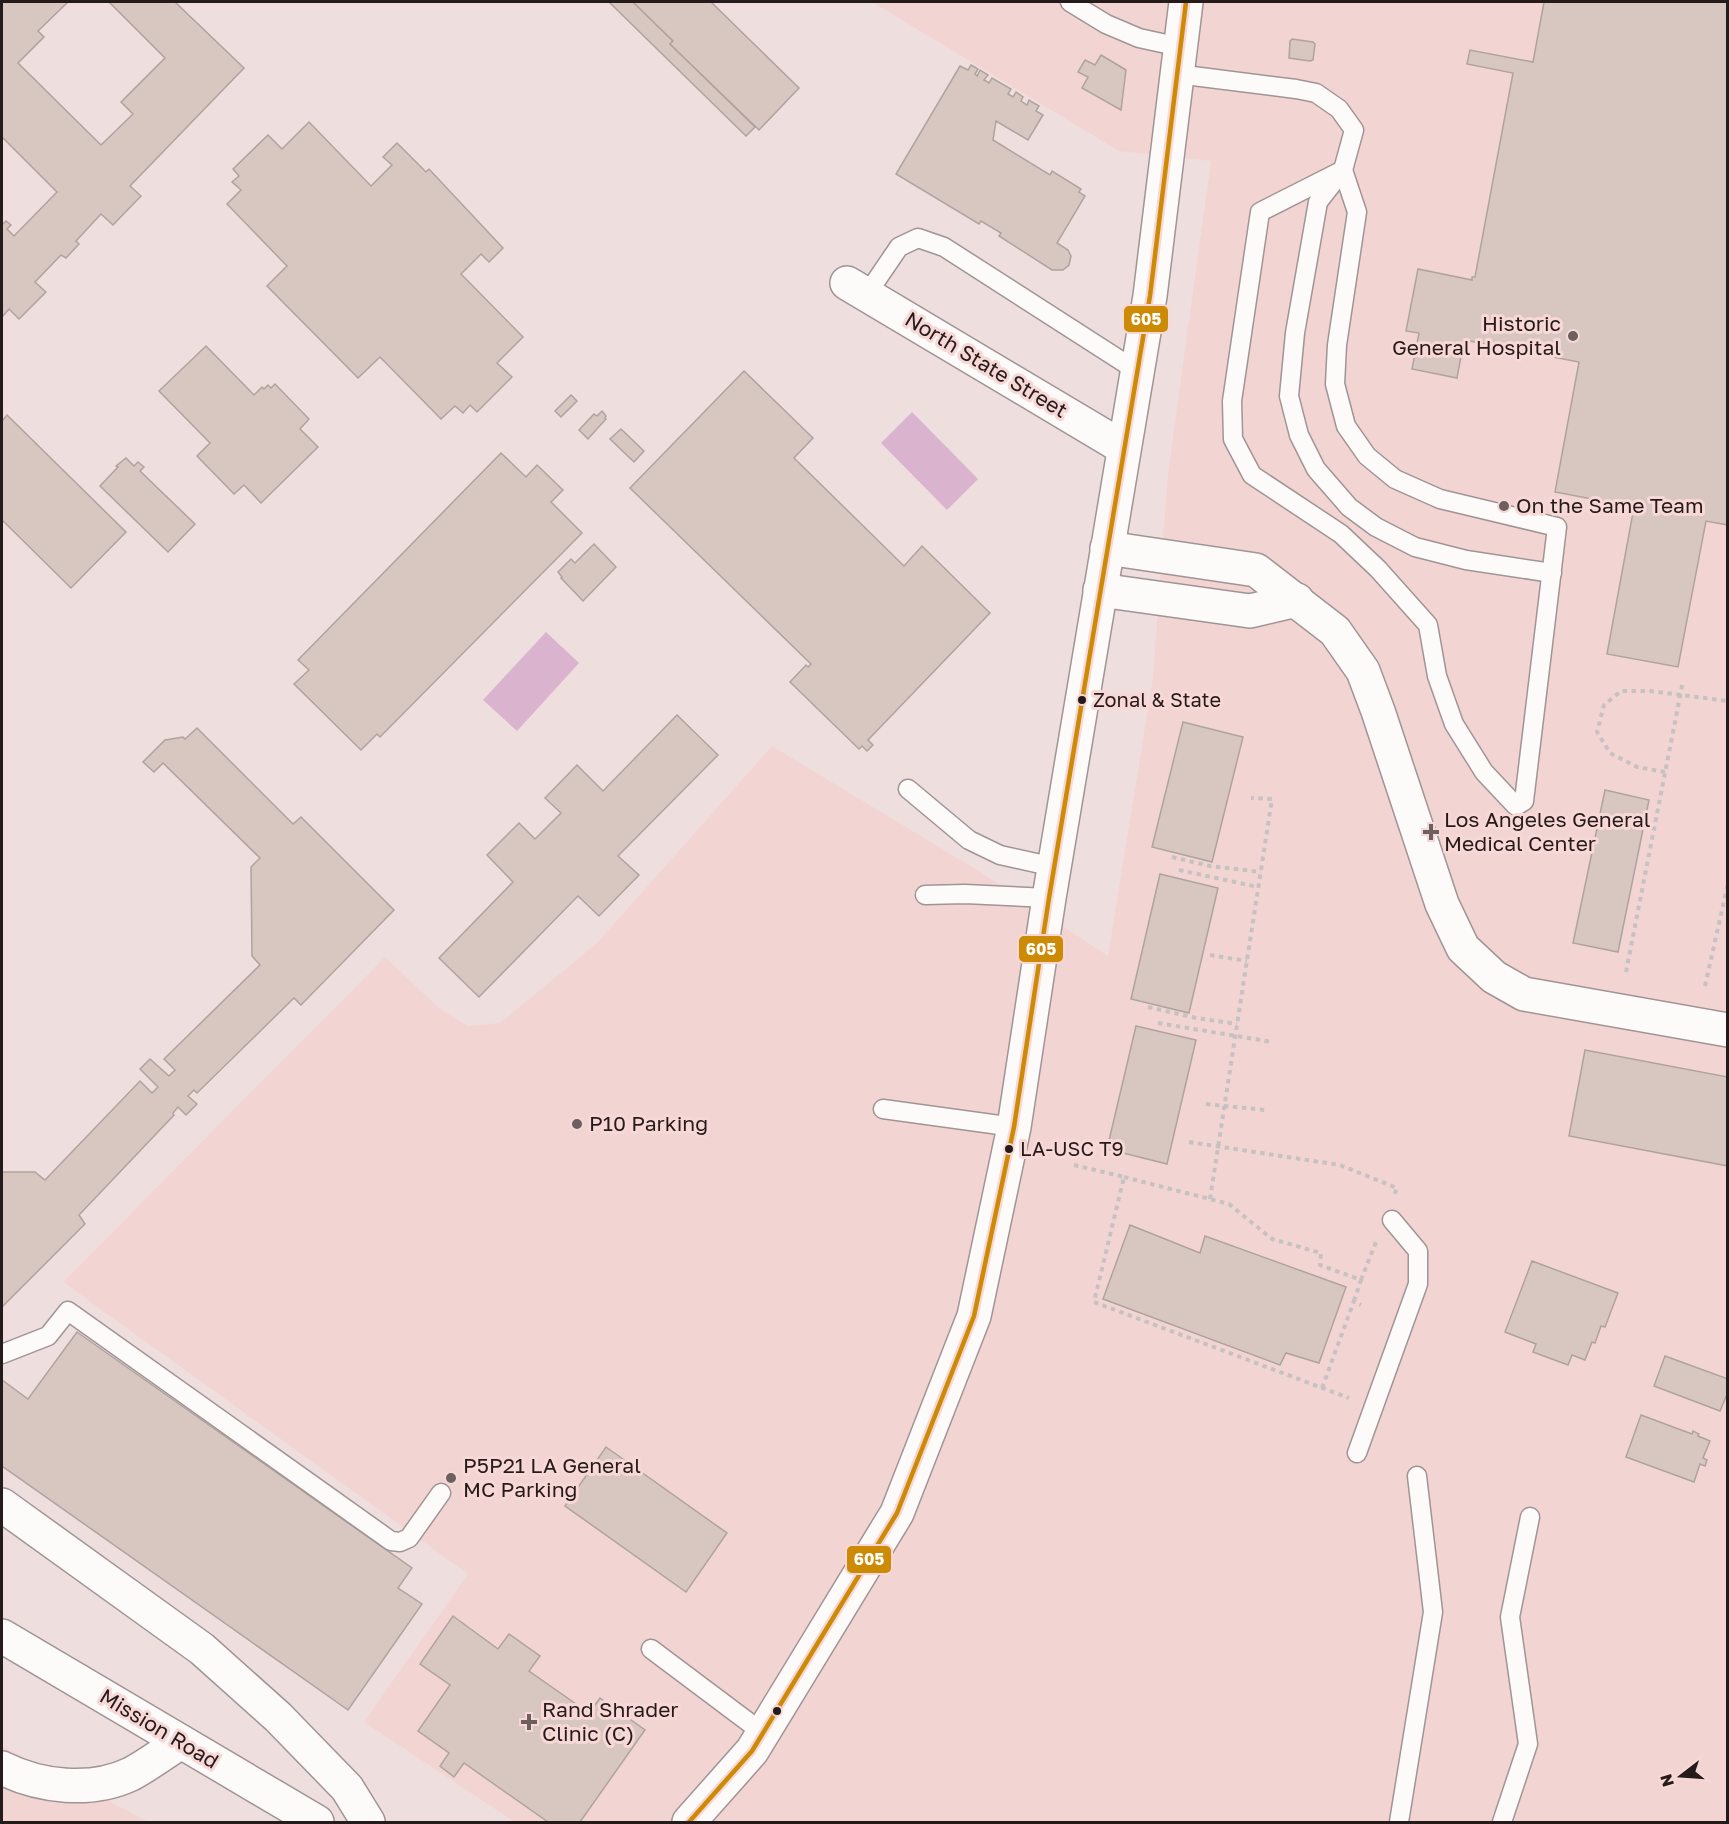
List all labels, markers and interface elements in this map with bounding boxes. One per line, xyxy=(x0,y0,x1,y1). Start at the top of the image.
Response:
street label: North State Street xyxy=(901,305,1072,423)
line badge: 605 xyxy=(1123,305,1169,333)
text: 605 xyxy=(1131,309,1161,329)
place label: Historic General Hospital xyxy=(1392,310,1561,360)
marker: Historic General Hospital xyxy=(1566,329,1580,343)
place label: On the Same Team xyxy=(1516,492,1704,518)
marker: On the Same Team xyxy=(1497,499,1511,513)
place label: Zonal & State xyxy=(1093,687,1221,711)
marker: Zonal & State xyxy=(1076,694,1088,706)
place label: Los Angeles General Medical Center xyxy=(1444,806,1651,856)
marker: Los Angeles General Medical Center xyxy=(1422,823,1440,841)
line badge: 605 xyxy=(1018,935,1064,963)
text: 605 xyxy=(1026,939,1056,959)
place label: P10 Parking xyxy=(589,1110,708,1136)
marker: P10 Parking xyxy=(570,1117,584,1131)
place label: LA-USC T9 xyxy=(1020,1136,1124,1160)
marker: LA-USC T9 xyxy=(1003,1143,1015,1155)
place label: P5P21 LA General MC Parking xyxy=(463,1452,641,1502)
marker: P5P21 LA General MC Parking xyxy=(444,1471,458,1485)
line badge: 605 xyxy=(846,1545,892,1574)
text: 605 xyxy=(854,1549,884,1569)
street label: Mission Road xyxy=(95,1683,224,1774)
place label: Rand Shrader Clinic (C) xyxy=(542,1696,679,1746)
unlabelled marker xyxy=(771,1705,783,1717)
marker: Rand Shrader Clinic (C) xyxy=(520,1713,538,1731)
north arrow xyxy=(1651,1746,1711,1806)
text: N xyxy=(1655,1772,1678,1789)

